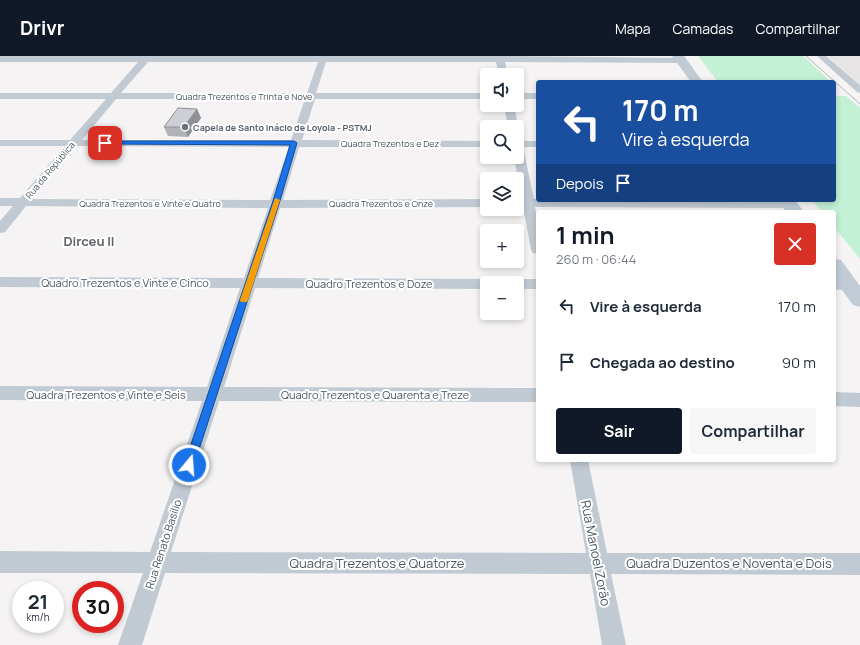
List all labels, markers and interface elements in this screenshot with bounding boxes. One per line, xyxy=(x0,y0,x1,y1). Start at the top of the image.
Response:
text: Drivr xyxy=(20,15,64,41)
text: Mapa xyxy=(615,19,651,38)
text: Camadas xyxy=(673,19,733,38)
text: Compartilhar xyxy=(755,19,840,38)
map controls xyxy=(480,68,524,320)
button: sound xyxy=(480,68,524,112)
street label: Quadra Trezentos e Trinta e Nove xyxy=(176,90,312,103)
text: 170 m xyxy=(622,91,698,129)
icon: left xyxy=(556,96,608,148)
button: search xyxy=(480,120,524,164)
place label: Capela de Santo Inácio de Loyola - PSTMJ xyxy=(193,121,372,134)
marker: Capela de Santo Inácio de Loyola - PSTMJ xyxy=(180,122,190,132)
pin xyxy=(88,126,122,160)
text: Vire à esquerda xyxy=(622,127,750,151)
icon: arrive xyxy=(94,132,116,154)
street label: Quadra Trezentos e Dez xyxy=(341,137,440,150)
street label: Rua da República xyxy=(22,139,78,201)
button: layers xyxy=(480,172,524,216)
icon: arrive xyxy=(612,172,634,194)
text: Depois xyxy=(556,173,604,194)
street label: Quadra Trezentos e Vinte e Quatro xyxy=(79,197,221,210)
street label: Quadra Trezentos e Onze xyxy=(329,197,433,210)
text: 1 min xyxy=(556,218,615,251)
button: close xyxy=(774,223,816,265)
button: + xyxy=(480,224,524,268)
district label: Dirceu II xyxy=(64,232,114,250)
text: 260 m · 06:44 xyxy=(556,250,637,268)
street label: Quadro Trezentos e Vinte e Cinco xyxy=(41,275,209,290)
street label: Quadro Trezentos e Doze xyxy=(306,276,433,291)
button: − xyxy=(480,276,524,320)
icon: left xyxy=(556,295,578,317)
text: Vire à esquerda xyxy=(590,296,702,317)
text: 170 m xyxy=(778,296,816,317)
icon: arrive xyxy=(556,351,578,373)
text: Chegada ao destino xyxy=(590,352,735,373)
text: 90 m xyxy=(782,352,816,373)
street label: Quadra Trezentos e Vinte e Seis xyxy=(26,387,186,402)
street label: Quadro Trezentos e Quarenta e Treze xyxy=(281,387,470,402)
button: Sair xyxy=(556,408,682,454)
button: Compartilhar xyxy=(690,408,816,454)
position arrow xyxy=(168,444,210,486)
street label: Rua Renato Basílio xyxy=(141,497,185,591)
street label: Rua Manoel Zorão xyxy=(577,499,615,608)
street label: Quadra Trezentos e Quatorze xyxy=(290,554,465,572)
street label: Quadra Duzentos e Noventa e Dois xyxy=(626,554,832,572)
speed limit sign: 30 xyxy=(72,581,124,633)
text: 21 xyxy=(28,588,48,615)
text: km/h xyxy=(26,610,50,624)

